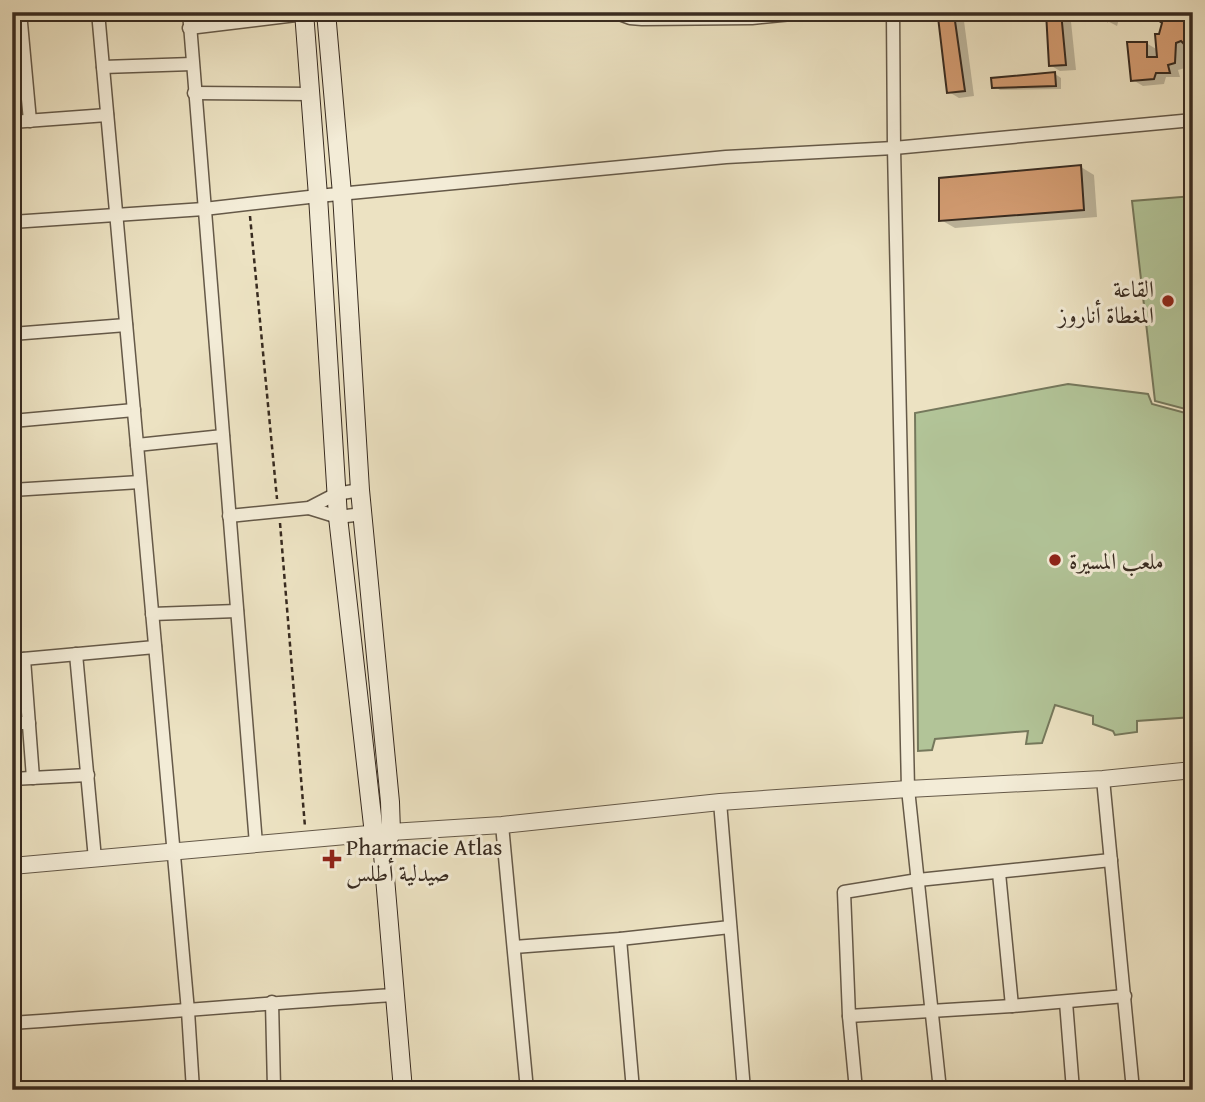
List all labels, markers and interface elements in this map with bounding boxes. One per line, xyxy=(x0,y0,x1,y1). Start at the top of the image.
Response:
place label: القاعة المغطاة أناروز xyxy=(1056,272,1154,331)
marker: القاعة المغطاة أناروز xyxy=(1160,293,1176,309)
place label: ملعب المسيرة xyxy=(1069,544,1164,577)
marker: ملعب المسيرة xyxy=(1047,552,1063,568)
place label: Pharmacie Atlas صيدلية أطلس xyxy=(346,830,502,889)
marker: Pharmacie Atlas صيدلية أطلس xyxy=(324,851,340,867)

